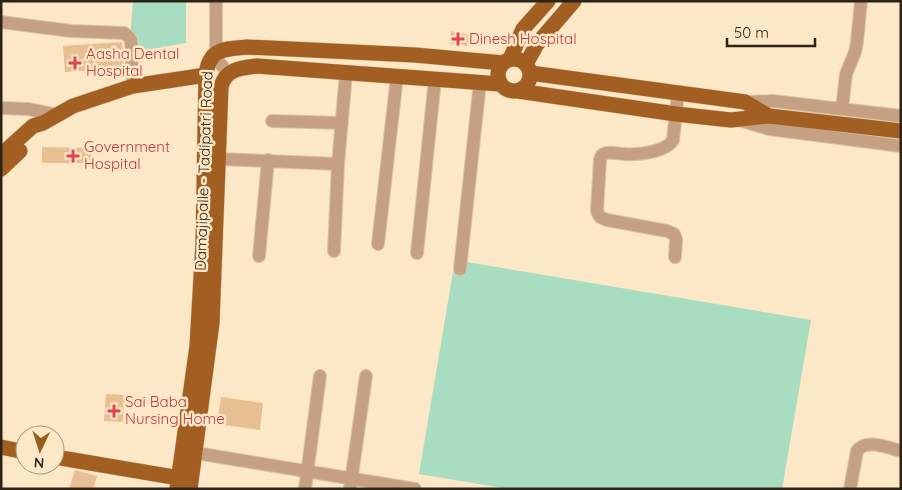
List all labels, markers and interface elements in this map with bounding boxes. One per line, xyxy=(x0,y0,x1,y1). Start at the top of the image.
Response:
scale bar xyxy=(727,15,814,47)
text: 50 m xyxy=(734,23,769,42)
place label: Dinesh Hospital xyxy=(469,29,577,48)
marker: Dinesh Hospital xyxy=(451,32,465,46)
place label: Aasha Dental Hospital xyxy=(86,44,180,80)
marker: Aasha Dental Hospital xyxy=(68,56,82,70)
street label: Damajipalle - Tadipatri Road xyxy=(191,71,216,271)
place label: Government Hospital xyxy=(84,137,170,173)
marker: Government Hospital xyxy=(66,149,80,163)
place label: Sai Baba Nursing Home xyxy=(125,392,225,428)
marker: Sai Baba Nursing Home xyxy=(107,404,121,418)
north arrow xyxy=(15,425,65,475)
text: N xyxy=(33,454,45,472)

